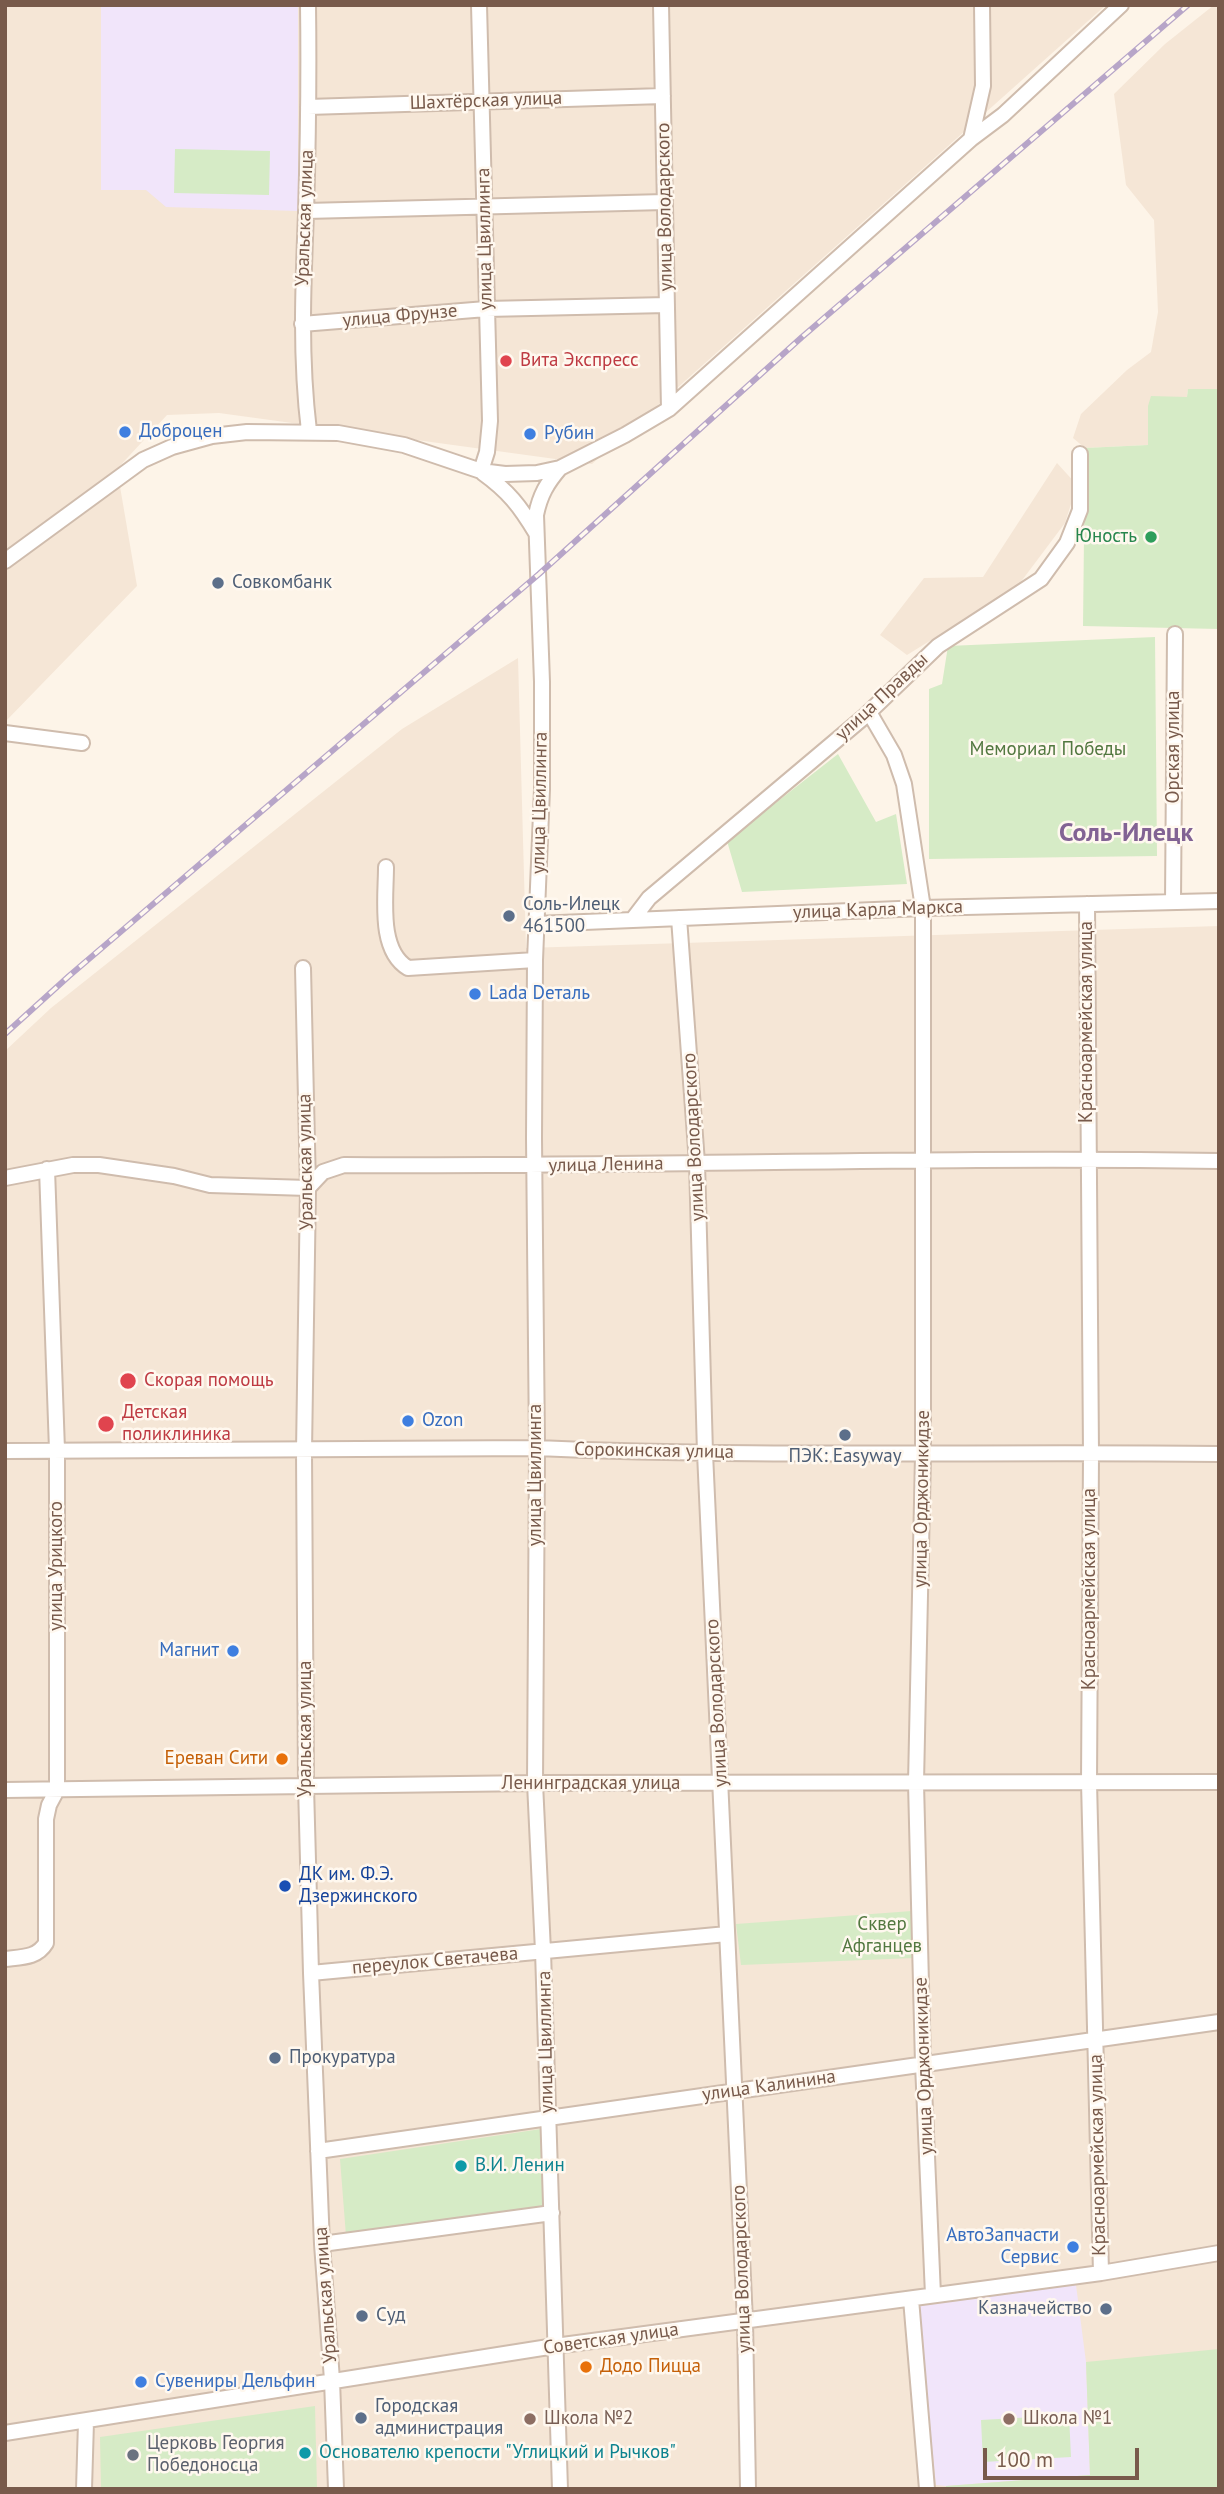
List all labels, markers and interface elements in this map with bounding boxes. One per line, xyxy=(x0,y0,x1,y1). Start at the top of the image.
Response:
street label: Шахтёрская улица xyxy=(409,87,563,115)
street label: улица Володарского xyxy=(652,122,678,292)
street label: Уральская улица xyxy=(291,149,319,287)
street label: улица Цвиллинга xyxy=(472,168,498,310)
street label: улица Фрунзе xyxy=(342,300,458,332)
place label: Вита Экспресс xyxy=(520,350,639,372)
marker: Вита Экспресс xyxy=(498,353,514,369)
place label: Доброцен xyxy=(139,421,222,443)
place label: Рубин xyxy=(544,423,594,445)
marker: Доброцен xyxy=(117,424,133,440)
marker: Рубин xyxy=(522,426,538,442)
place label: Юность xyxy=(1075,526,1137,548)
marker: Юность xyxy=(1143,529,1159,545)
place label: Совкомбанк xyxy=(232,572,332,594)
marker: Совкомбанк xyxy=(210,575,226,591)
street label: улица Правды xyxy=(831,648,933,746)
street label: Орская улица xyxy=(1163,691,1185,803)
street label: улица Цвиллинга xyxy=(527,732,553,874)
park label: Мемориал Победы xyxy=(970,739,1126,761)
district label: Соль-Илецк xyxy=(1059,818,1193,850)
place label: Соль-Илецк 461500 xyxy=(523,894,620,938)
street label: улица Карла Маркса xyxy=(793,896,963,924)
marker: Соль-Илецк 461500 xyxy=(501,908,517,924)
street label: Красноармейская улица xyxy=(1076,921,1098,1123)
place label: Lada Dеталь xyxy=(489,983,590,1005)
marker: Lada Dеталь xyxy=(467,986,483,1002)
street label: улица Володарского xyxy=(678,1052,710,1222)
street label: Уральская улица xyxy=(293,1093,319,1231)
street label: улица Ленина xyxy=(548,1153,664,1177)
place label: Скорая помощь xyxy=(144,1370,274,1392)
marker: Скорая помощь xyxy=(118,1371,138,1391)
place label: Детская поликлиника xyxy=(122,1402,231,1446)
street label: улица Цвиллинга xyxy=(525,1404,547,1546)
place label: Ozon xyxy=(422,1410,463,1432)
street label: улица Орджоникидзе xyxy=(909,1410,935,1588)
marker: Ozon xyxy=(400,1413,416,1429)
marker: Детская поликлиника xyxy=(96,1414,116,1434)
marker: ПЭК: Easyway xyxy=(837,1427,853,1443)
street label: Сорокинская улица xyxy=(574,1438,734,1464)
place label: ПЭК: Easyway xyxy=(788,1446,902,1468)
street label: Красноармейская улица xyxy=(1079,1488,1101,1690)
street label: улица Урицкого xyxy=(46,1501,68,1631)
street label: улица Володарского xyxy=(701,1618,733,1788)
place label: Магнит xyxy=(159,1640,219,1662)
marker: Магнит xyxy=(225,1643,241,1659)
street label: Уральская улица xyxy=(295,1661,317,1797)
place label: Ереван Сити xyxy=(164,1748,268,1770)
marker: Ереван Сити xyxy=(274,1751,290,1767)
street label: Ленинградская улица xyxy=(502,1773,680,1795)
place label: ДК им. Ф.Э. Дзержинского xyxy=(299,1864,418,1908)
marker: ДК им. Ф.Э. Дзержинского xyxy=(277,1878,293,1894)
park label: Сквер Афганцев xyxy=(842,1914,922,1958)
street label: переулок Светачева xyxy=(351,1942,519,1980)
street label: улица Цвиллинга xyxy=(533,1971,559,2113)
street label: улица Орджоникидзе xyxy=(910,1977,938,2155)
place label: Прокуратура xyxy=(289,2047,396,2069)
marker: Прокуратура xyxy=(267,2050,283,2066)
street label: Красноармейская улица xyxy=(1085,2054,1111,2256)
street label: улица Калинина xyxy=(701,2065,837,2107)
place label: В.И. Ленин xyxy=(475,2155,565,2177)
marker: В.И. Ленин xyxy=(453,2158,469,2174)
street label: улица Володарского xyxy=(728,2184,756,2354)
place label: АвтоЗапчасти Сервис xyxy=(946,2225,1059,2269)
street label: Уральская улица xyxy=(310,2226,342,2364)
marker: АвтоЗапчасти Сервис xyxy=(1065,2239,1081,2255)
place label: Казначейство xyxy=(978,2298,1092,2320)
marker: Казначейство xyxy=(1098,2301,1114,2317)
place label: Суд xyxy=(376,2305,406,2327)
marker: Суд xyxy=(354,2308,370,2324)
street label: Советская улица xyxy=(542,2318,680,2360)
place label: Додо Пицца xyxy=(600,2356,701,2378)
marker: Додо Пицца xyxy=(578,2359,594,2375)
place label: Сувениры Дельфин xyxy=(155,2371,315,2393)
marker: Сувениры Дельфин xyxy=(133,2374,149,2390)
place label: Городская администрация xyxy=(375,2396,503,2440)
place label: Школа №2 xyxy=(544,2408,633,2430)
place label: Школа №1 xyxy=(1023,2408,1112,2430)
marker: Городская администрация xyxy=(353,2410,369,2426)
marker: Школа №2 xyxy=(522,2411,538,2427)
marker: Школа №1 xyxy=(1001,2411,1017,2427)
place label: Церковь Георгия Победоносца xyxy=(147,2433,285,2477)
scale bar xyxy=(986,2434,1142,2478)
place label: Основателю крепости "Углицкий и Рычков" xyxy=(319,2442,676,2464)
marker: Основателю крепости "Углицкий и Рычков" xyxy=(297,2445,313,2461)
text: 100 m xyxy=(996,2446,1053,2473)
marker: Церковь Георгия Победоносца xyxy=(125,2447,141,2463)

